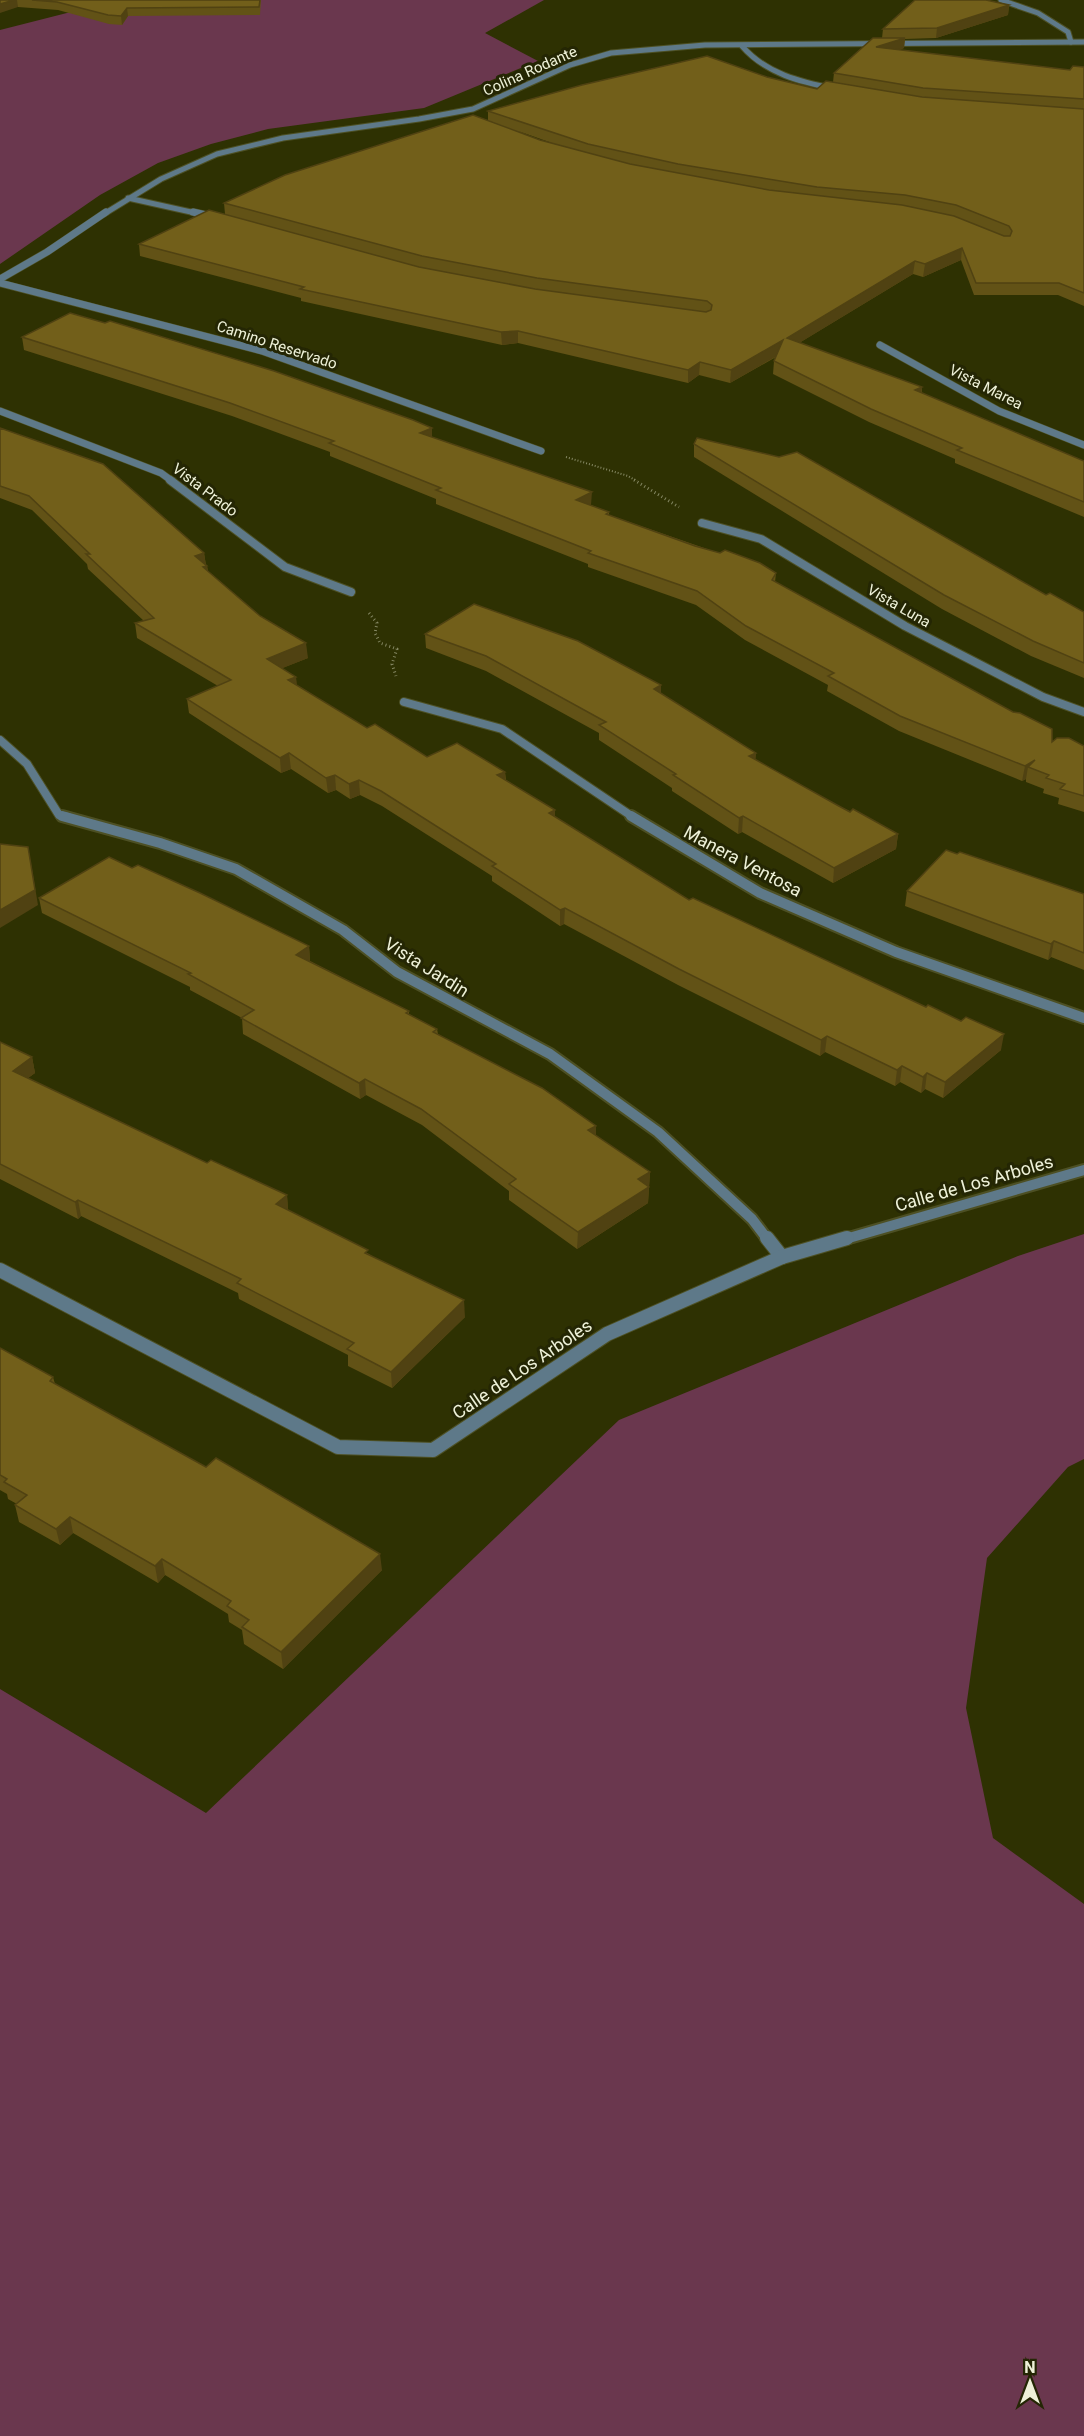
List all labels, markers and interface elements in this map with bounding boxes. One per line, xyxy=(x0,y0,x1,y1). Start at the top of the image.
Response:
street label: Colina Rodante xyxy=(480,42,580,100)
street label: Camino Reservado xyxy=(214,317,340,373)
street label: Vista Marea xyxy=(946,361,1026,413)
street label: Vista Prado xyxy=(169,460,241,520)
street label: Vista Luna xyxy=(864,581,934,631)
street label: Manera Ventosa xyxy=(680,821,806,901)
street label: Vista Jardin xyxy=(381,933,473,1001)
street label: Calle de Los Arboles xyxy=(892,1150,1056,1216)
street label: Calle de Los Arboles xyxy=(448,1315,596,1423)
north arrow xyxy=(1000,2352,1060,2412)
text: N xyxy=(1024,2358,1036,2377)

